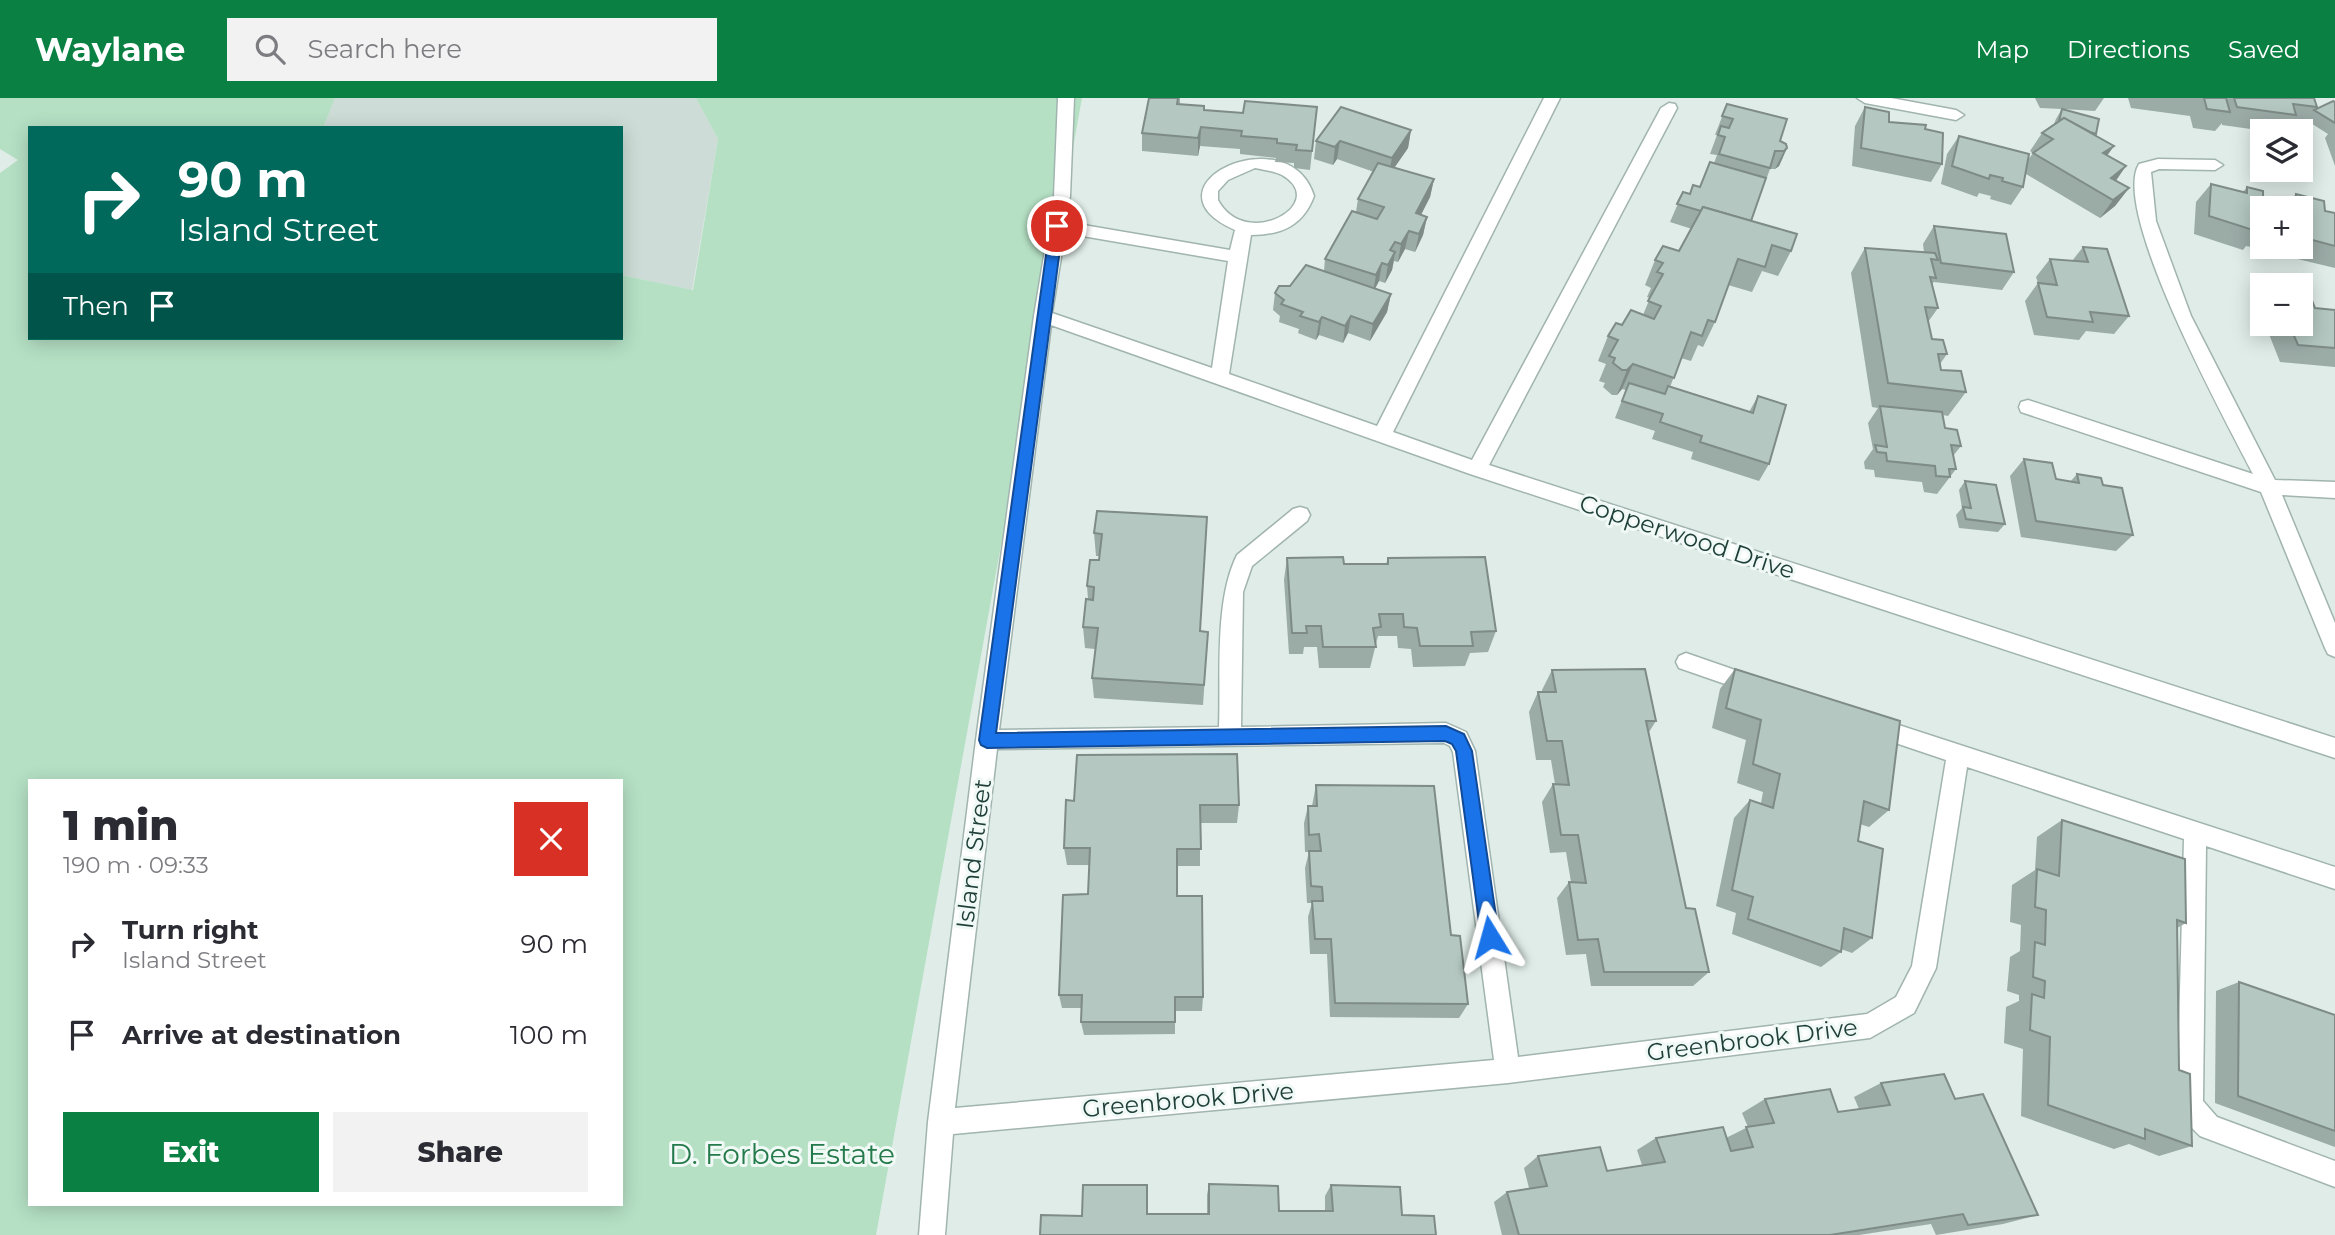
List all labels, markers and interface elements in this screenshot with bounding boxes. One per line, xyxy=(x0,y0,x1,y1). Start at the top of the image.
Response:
search box xyxy=(227,18,717,81)
text: Waylane xyxy=(35,29,185,69)
icon: search xyxy=(251,30,289,68)
text: Search here xyxy=(307,33,462,65)
text: Map xyxy=(1976,35,2029,64)
text: Directions xyxy=(2067,35,2190,64)
text: Saved xyxy=(2228,35,2300,64)
map controls xyxy=(2250,119,2313,336)
button: layers xyxy=(2250,119,2313,182)
text: 90 m xyxy=(178,150,308,209)
icon: right xyxy=(63,154,154,245)
pin xyxy=(1027,196,1087,256)
button: + xyxy=(2250,196,2313,259)
icon: arrive xyxy=(1038,207,1076,245)
text: Island Street xyxy=(178,210,379,249)
button: − xyxy=(2250,273,2313,336)
icon: arrive xyxy=(143,287,181,325)
text: Then xyxy=(63,290,129,322)
street label: Copperwood Drive xyxy=(1576,488,1799,585)
street label: Island Street xyxy=(950,777,997,931)
text: 1 min xyxy=(63,799,179,851)
button: close xyxy=(514,802,588,876)
text: 190 m · 09:33 xyxy=(63,851,209,879)
position arrow xyxy=(1453,900,1527,974)
text: Turn right xyxy=(122,914,258,946)
icon: right xyxy=(63,925,101,963)
text: 90 m xyxy=(521,928,588,960)
text: Island Street xyxy=(122,946,267,974)
street label: Greenbrook Drive xyxy=(1645,1012,1859,1067)
icon: arrive xyxy=(63,1016,101,1054)
text: Arrive at destination xyxy=(122,1019,401,1051)
text: 100 m xyxy=(510,1019,588,1051)
street label: Greenbrook Drive xyxy=(1081,1076,1295,1123)
button: Exit xyxy=(63,1112,319,1192)
button: Share xyxy=(333,1112,588,1192)
park label: D. Forbes Estate xyxy=(669,1137,895,1171)

